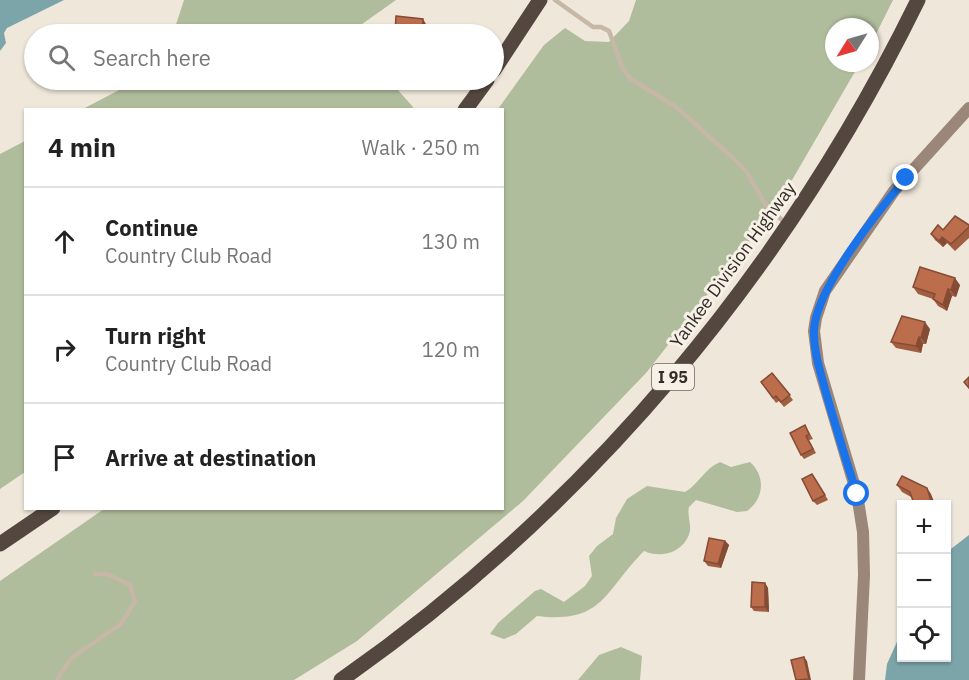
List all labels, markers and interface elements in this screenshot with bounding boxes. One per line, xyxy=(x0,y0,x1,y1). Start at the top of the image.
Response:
north arrow xyxy=(825,18,879,72)
search box xyxy=(24,24,504,90)
icon: search xyxy=(45,41,78,74)
text: Search here xyxy=(93,43,211,72)
text: 4 min xyxy=(48,130,116,164)
text: Walk · 250 m xyxy=(362,134,480,161)
route end xyxy=(892,164,918,190)
street label: Yankee Division Highway xyxy=(665,177,801,352)
text: Continue xyxy=(105,213,198,242)
icon: ahead xyxy=(48,225,81,258)
text: 130 m xyxy=(422,228,480,255)
text: Country Club Road xyxy=(105,242,272,269)
text: Turn right xyxy=(105,321,206,350)
icon: right xyxy=(48,333,81,366)
text: 120 m xyxy=(422,336,480,363)
text: Country Club Road xyxy=(105,350,272,377)
road number: I 95 xyxy=(652,364,694,390)
icon: arrive xyxy=(48,441,81,474)
text: Arrive at destination xyxy=(105,443,316,472)
route start xyxy=(843,480,869,506)
map controls xyxy=(897,500,951,662)
button: + xyxy=(897,500,951,554)
button: − xyxy=(897,554,951,608)
button: locate xyxy=(897,608,951,662)

